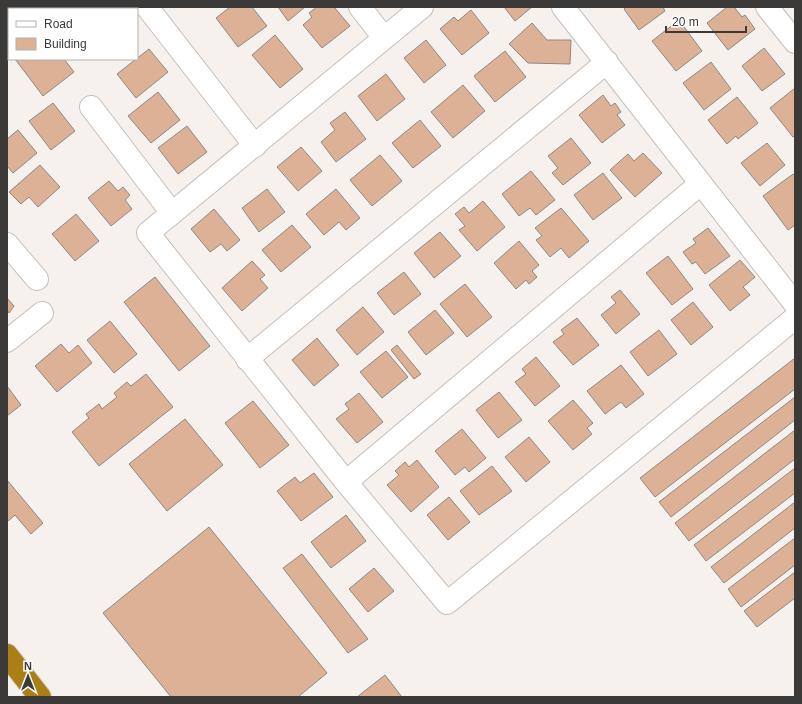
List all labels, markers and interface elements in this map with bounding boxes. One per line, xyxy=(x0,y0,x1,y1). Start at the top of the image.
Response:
legend xyxy=(8,8,138,60)
scale bar xyxy=(666,8,746,34)
text: 20 m xyxy=(672,15,699,29)
text: Road xyxy=(44,17,73,31)
text: Building xyxy=(44,37,87,51)
north arrow xyxy=(8,656,48,696)
text: N xyxy=(24,660,32,672)

